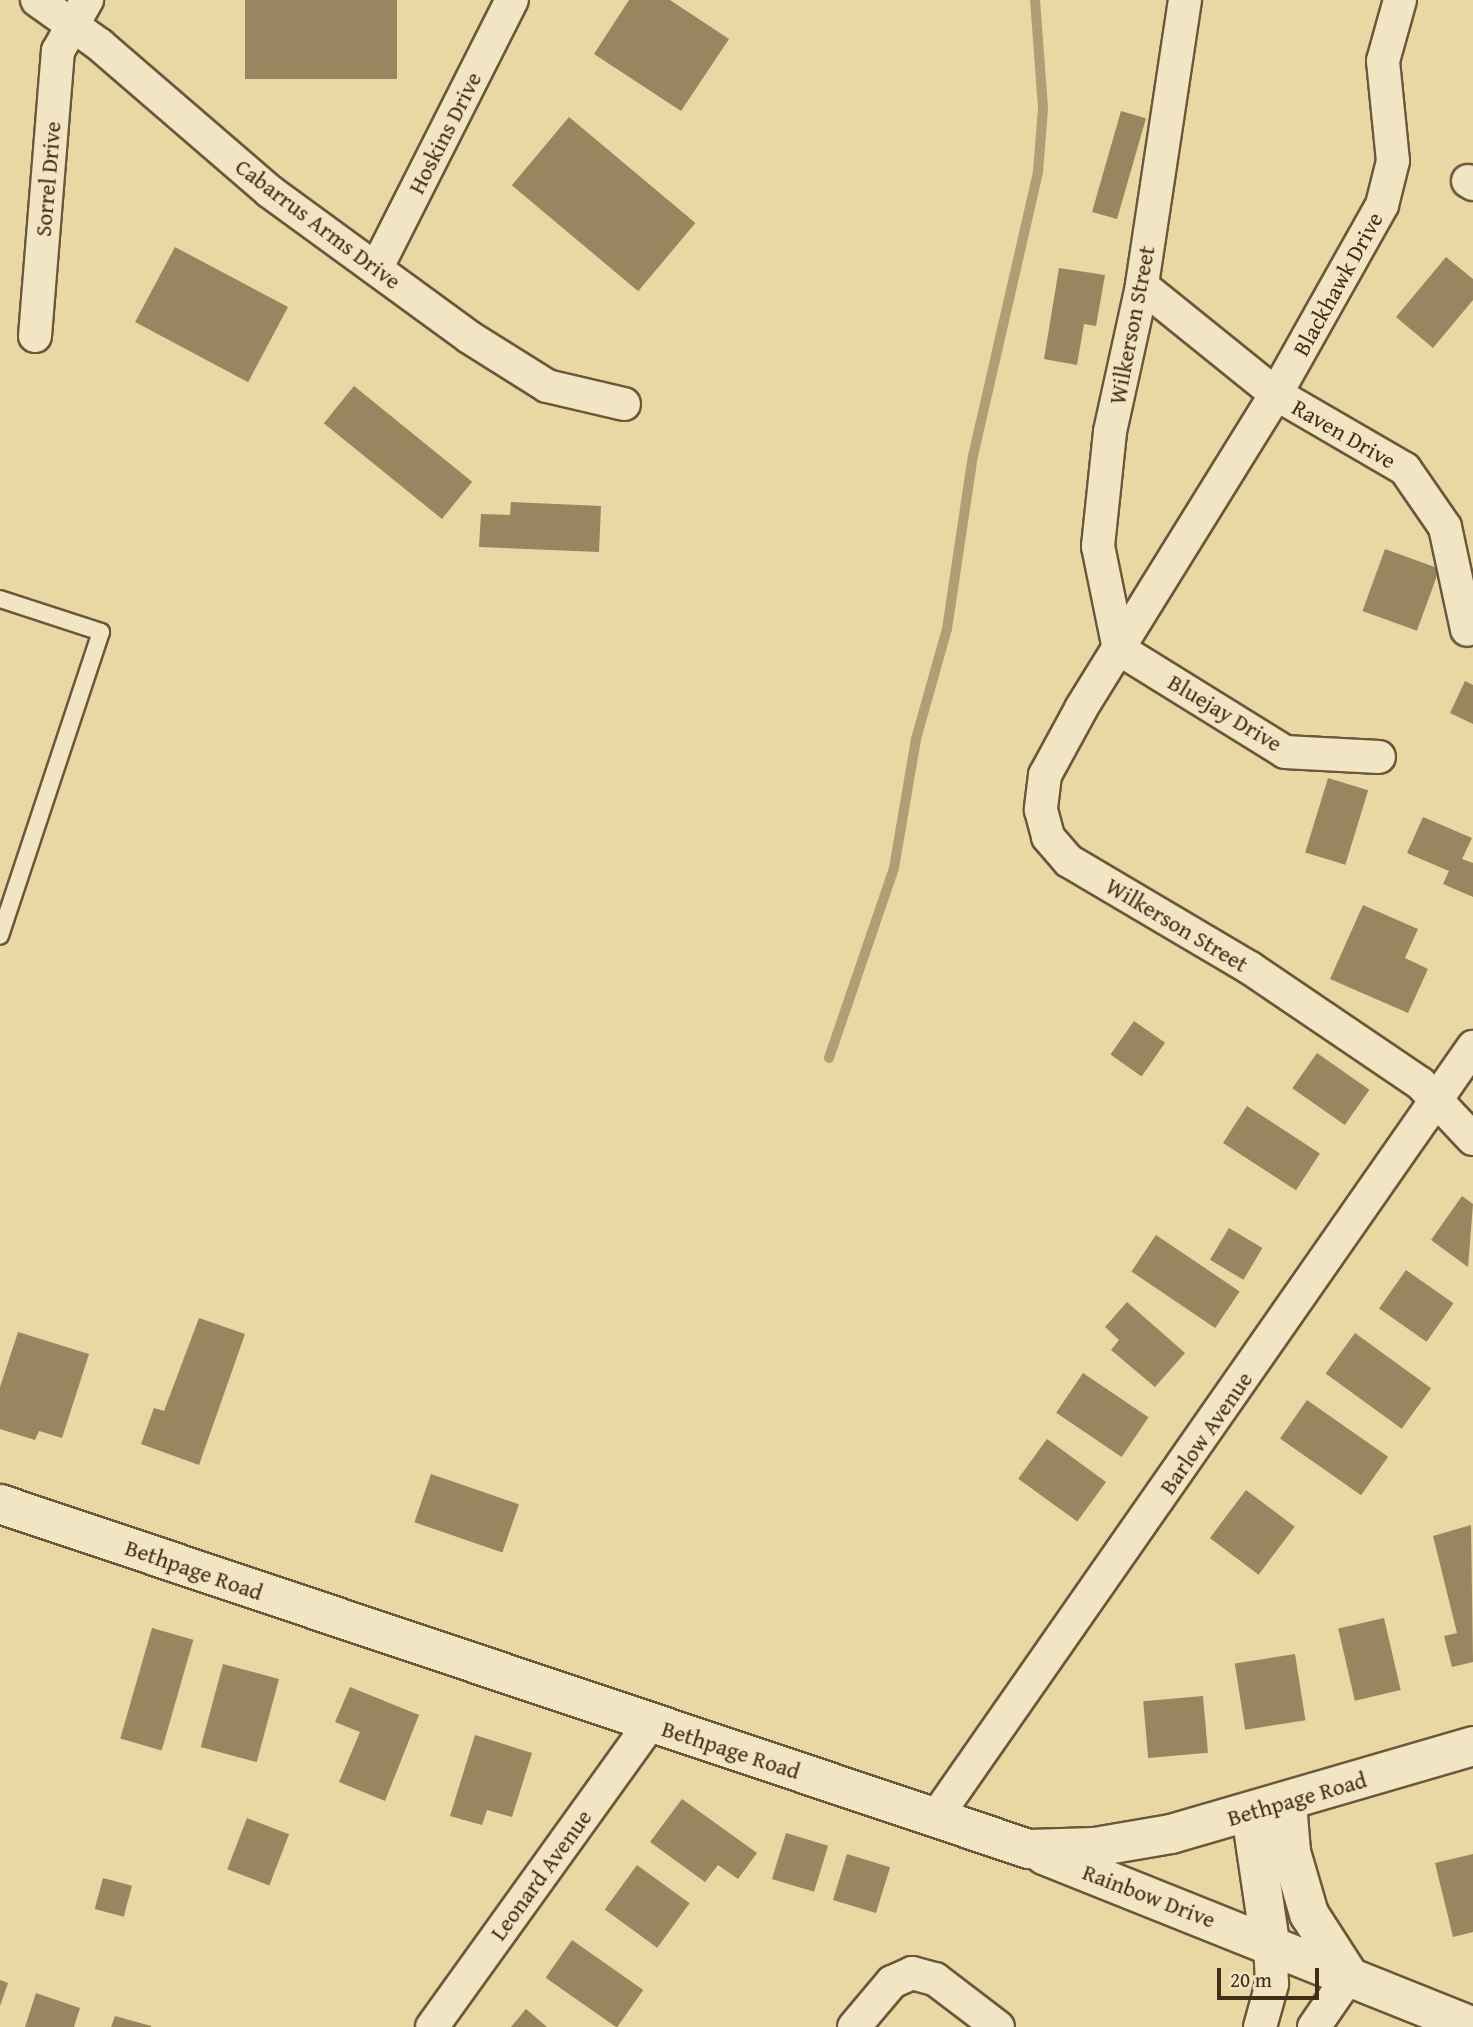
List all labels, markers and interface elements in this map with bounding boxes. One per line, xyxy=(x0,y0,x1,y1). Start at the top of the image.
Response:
street label: Hoskins Drive xyxy=(403,67,487,199)
street label: Sorrel Drive xyxy=(29,120,67,238)
street label: Cabarrus Arms Drive xyxy=(230,153,406,295)
street label: Blackhawk Drive xyxy=(1287,207,1389,361)
street label: Wilkerson Street xyxy=(1103,243,1161,407)
street label: Raven Drive xyxy=(1287,393,1401,475)
street label: Bluejay Drive xyxy=(1163,668,1287,758)
street label: Wilkerson Street xyxy=(1101,872,1253,978)
street label: Barlow Avenue xyxy=(1154,1366,1258,1500)
street label: Bethpage Road xyxy=(122,1534,266,1606)
street label: Bethpage Road xyxy=(658,1715,804,1785)
street label: Bethpage Road xyxy=(1224,1766,1370,1832)
street label: Leonard Avenue xyxy=(484,1804,598,1946)
street label: Rainbow Drive xyxy=(1079,1858,1219,1934)
scale bar xyxy=(1221,1954,1322,1998)
text: 20 m xyxy=(1230,1964,1272,1995)

